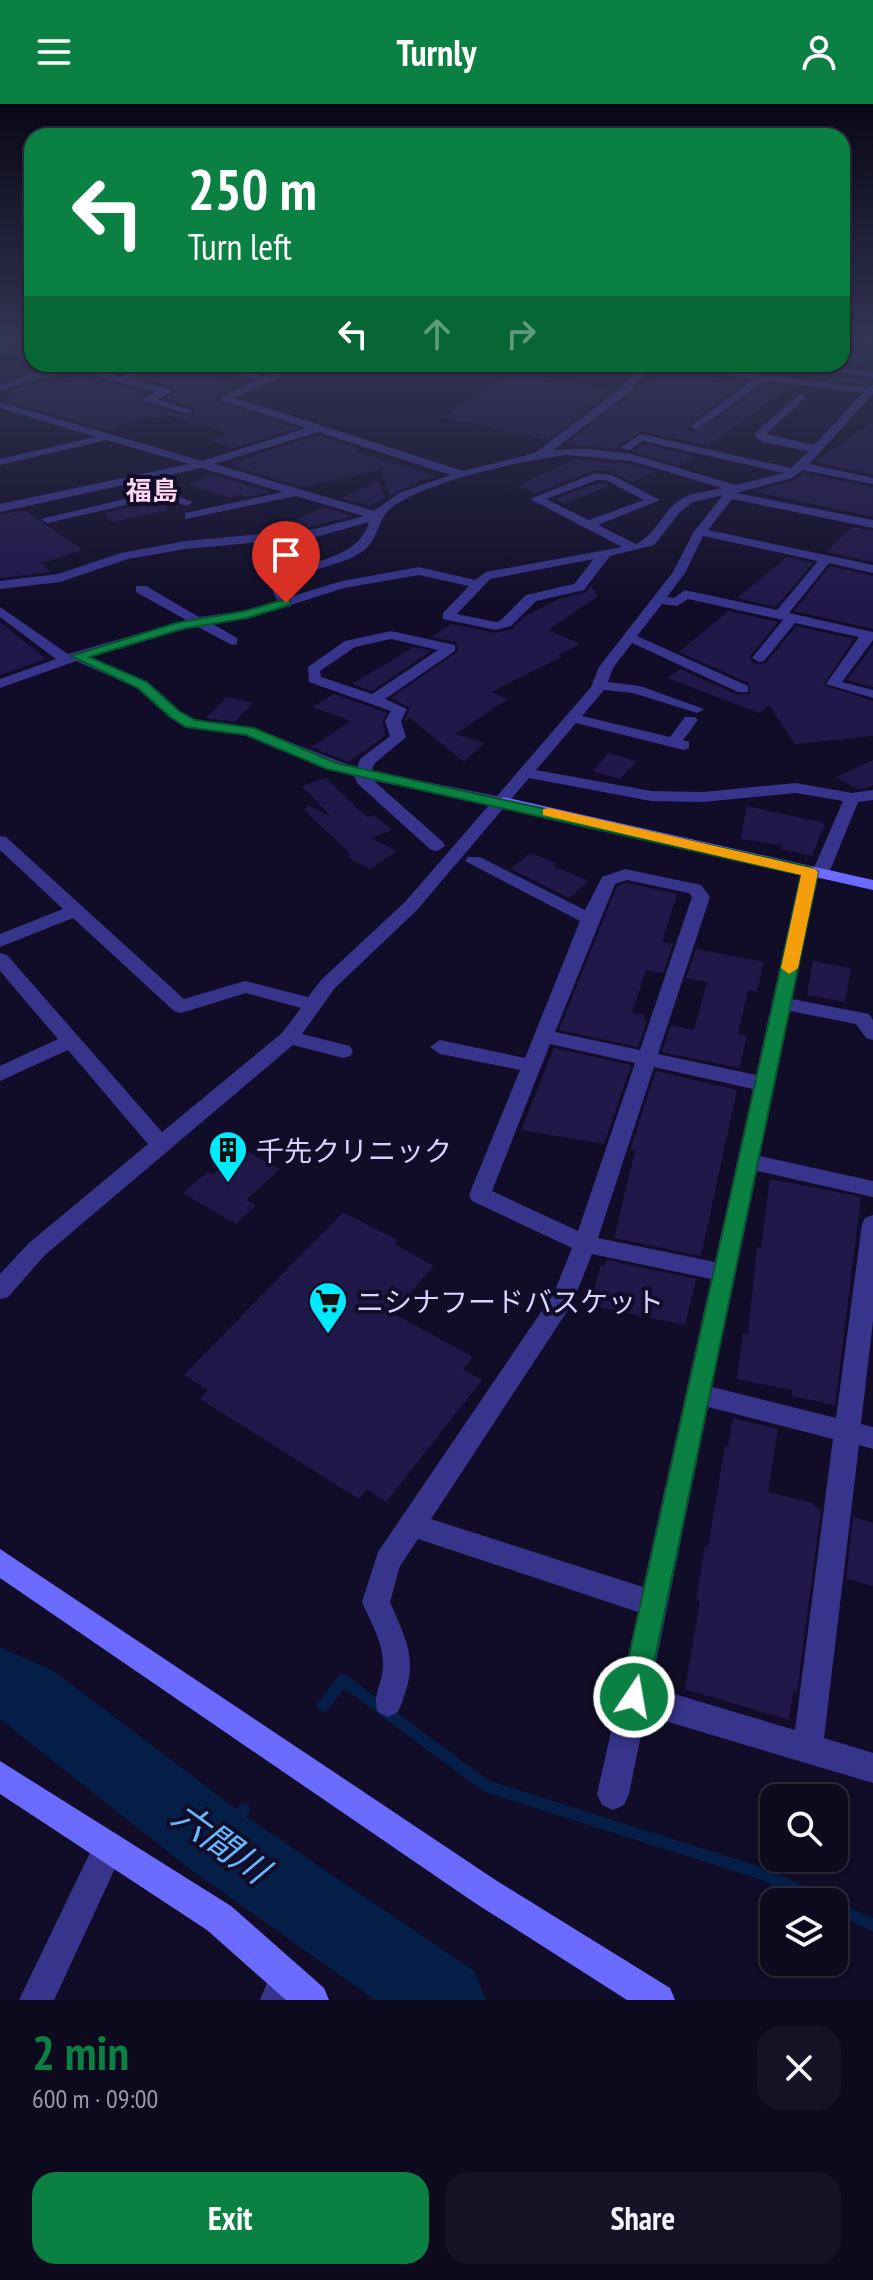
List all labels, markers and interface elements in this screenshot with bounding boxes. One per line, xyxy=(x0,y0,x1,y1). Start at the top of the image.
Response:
text: Turnly xyxy=(397,29,476,76)
icon: menu xyxy=(32,30,76,74)
icon: person xyxy=(797,30,841,74)
text: 250 m xyxy=(188,153,317,225)
icon: left xyxy=(56,160,160,264)
text: Turn left xyxy=(188,223,292,270)
icon: left xyxy=(331,312,375,356)
icon: ahead xyxy=(415,312,459,356)
icon: right xyxy=(499,312,543,356)
district label: 福島 xyxy=(126,474,178,507)
pin xyxy=(252,521,320,603)
icon: arrive xyxy=(264,533,308,577)
building icon: 千先クリニック xyxy=(207,1129,249,1184)
place label: 千先クリニック xyxy=(256,1132,452,1169)
supermarket icon: ニシナフードバスケット xyxy=(307,1280,349,1335)
place label: ニシナフードバスケット xyxy=(356,1283,664,1320)
position arrow xyxy=(592,1655,676,1739)
map controls xyxy=(760,1784,848,1976)
button: search xyxy=(760,1784,848,1872)
water label: 六間川 xyxy=(163,1791,282,1895)
button: layers xyxy=(760,1888,848,1976)
text: 2 min xyxy=(32,2021,129,2083)
button: close xyxy=(757,2026,841,2110)
text: 600 m · 09:00 xyxy=(32,2082,158,2115)
button: Exit xyxy=(32,2172,429,2264)
button: Share xyxy=(445,2172,841,2264)

